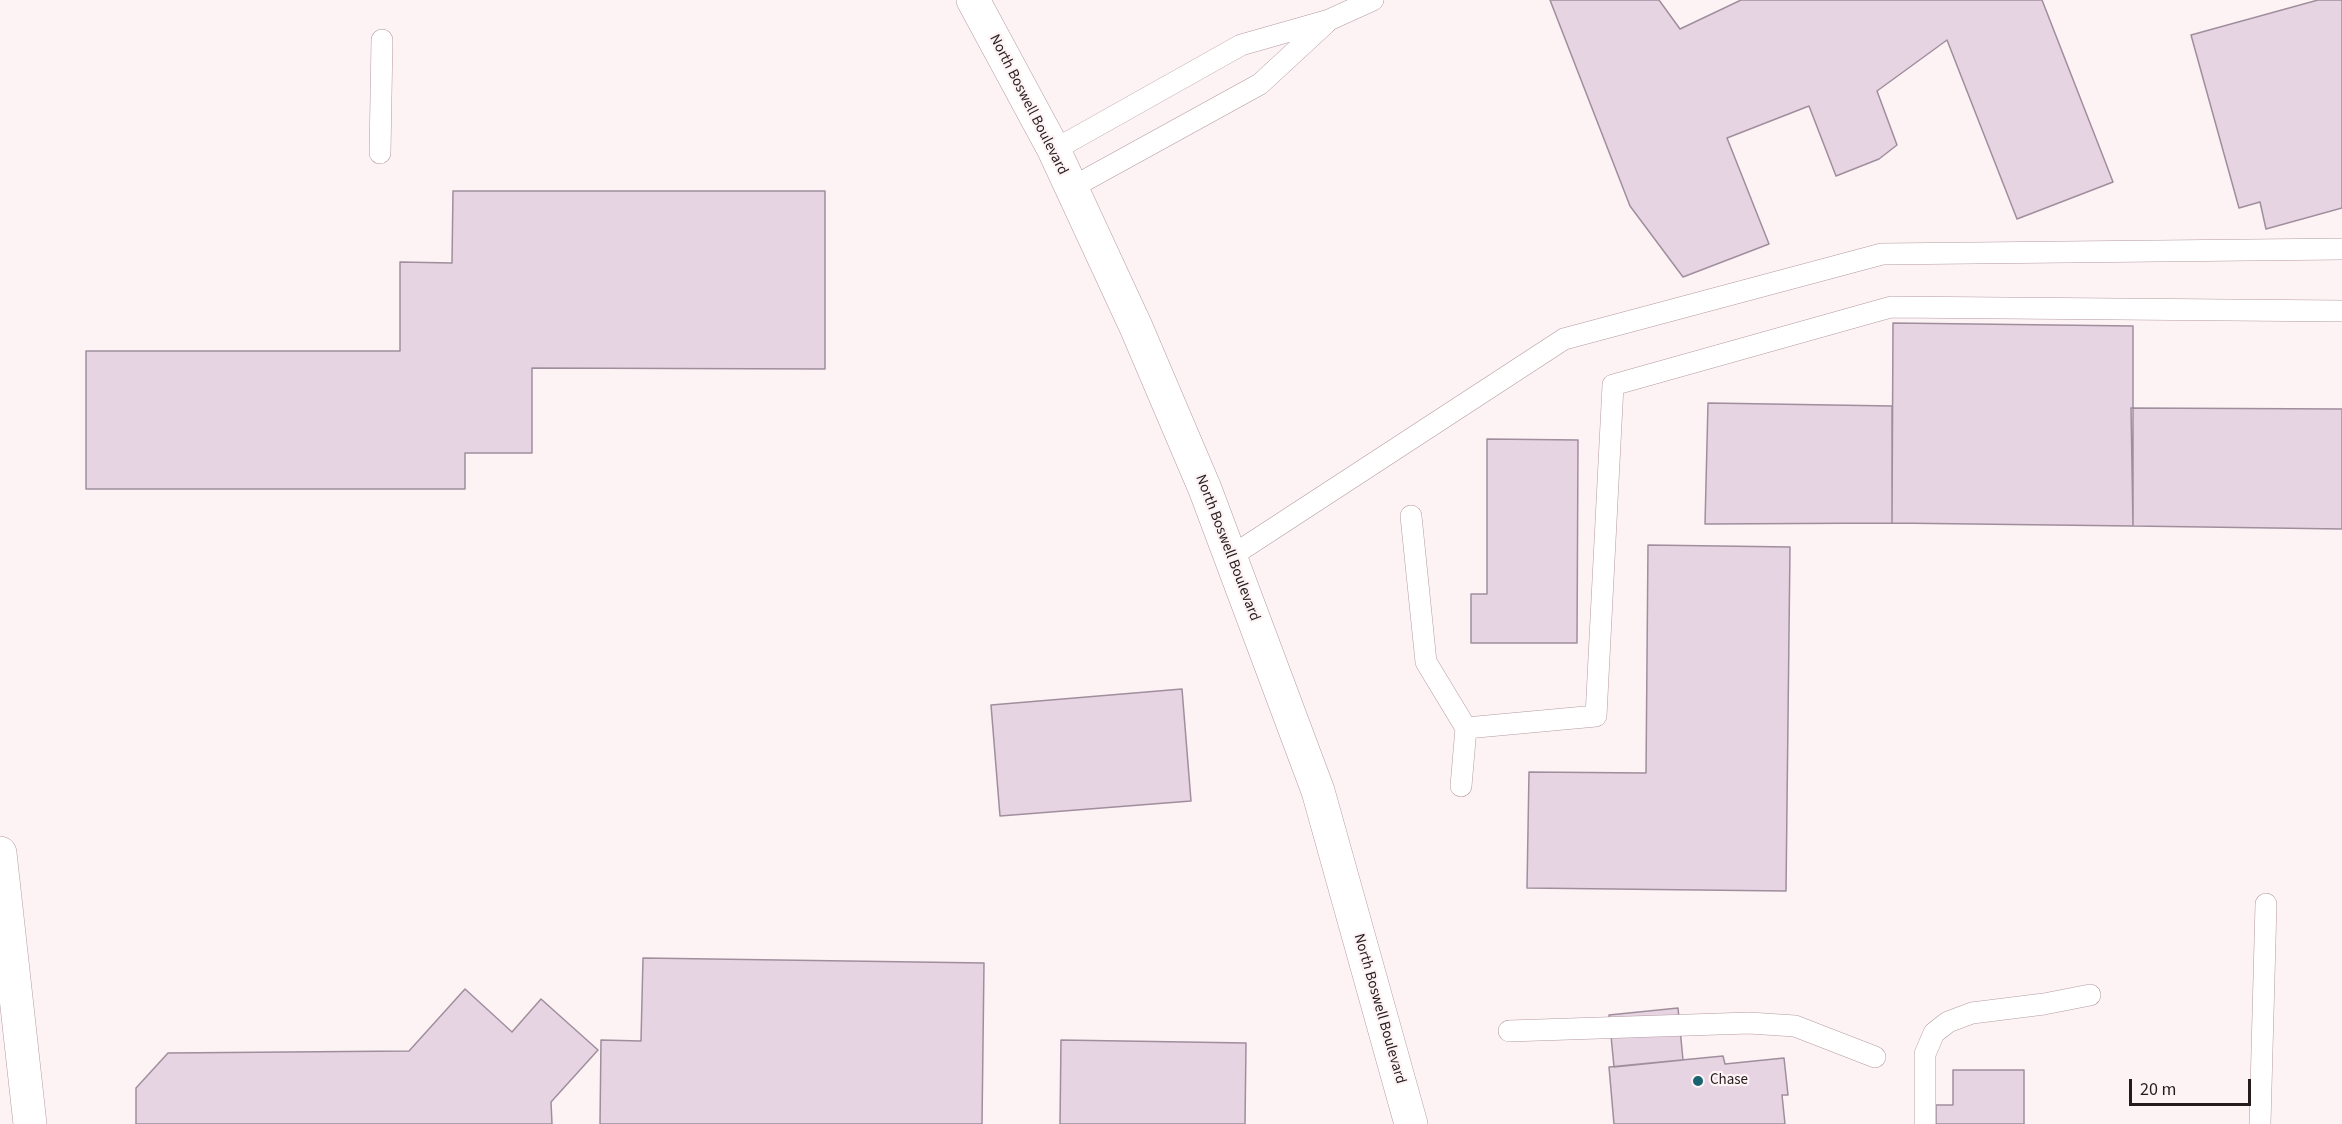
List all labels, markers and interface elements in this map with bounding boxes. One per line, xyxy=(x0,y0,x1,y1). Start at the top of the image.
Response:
street label: North Boswell Boulevard xyxy=(985,32,1071,178)
street label: North Boswell Boulevard xyxy=(1191,472,1263,624)
street label: North Boswell Boulevard xyxy=(1349,932,1409,1086)
scale bar xyxy=(2132,1067,2254,1105)
place label: Chase xyxy=(1710,1072,1748,1090)
marker: Chase xyxy=(1691,1074,1705,1088)
text: 20 m xyxy=(2140,1077,2176,1102)

